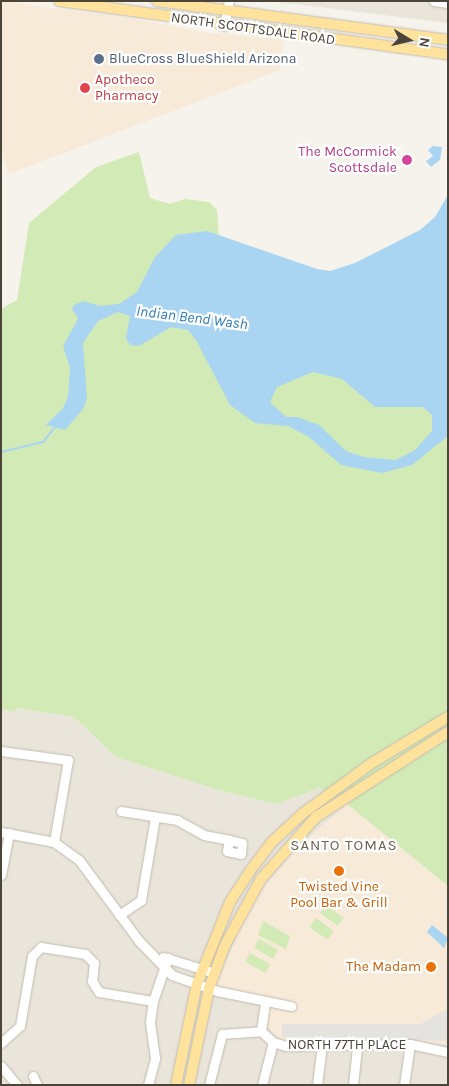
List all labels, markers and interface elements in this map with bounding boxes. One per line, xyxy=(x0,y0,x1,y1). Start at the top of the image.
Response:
street label: NORTH SCOTTSDALE ROAD xyxy=(170,9,336,49)
north arrow xyxy=(384,15,434,65)
text: N xyxy=(415,36,433,49)
place label: BlueCross BlueShield Arizona xyxy=(109,51,296,67)
marker: BlueCross BlueShield Arizona xyxy=(93,53,105,65)
place label: Apotheco Pharmacy xyxy=(95,72,159,104)
marker: Apotheco Pharmacy xyxy=(79,82,91,94)
place label: The McCormick Scottsdale xyxy=(298,144,397,176)
marker: The McCormick Scottsdale xyxy=(401,154,413,166)
water label: Indian Bend Wash xyxy=(135,302,249,334)
district label: SANTO TOMAS xyxy=(289,837,399,855)
marker: Twisted Vine Pool Bar & Grill xyxy=(333,865,345,877)
place label: Twisted Vine Pool Bar & Grill xyxy=(290,879,388,912)
place label: The Madam xyxy=(346,959,421,975)
marker: The Madam xyxy=(425,961,437,973)
street label: NORTH 77TH PLACE xyxy=(288,1037,406,1053)

